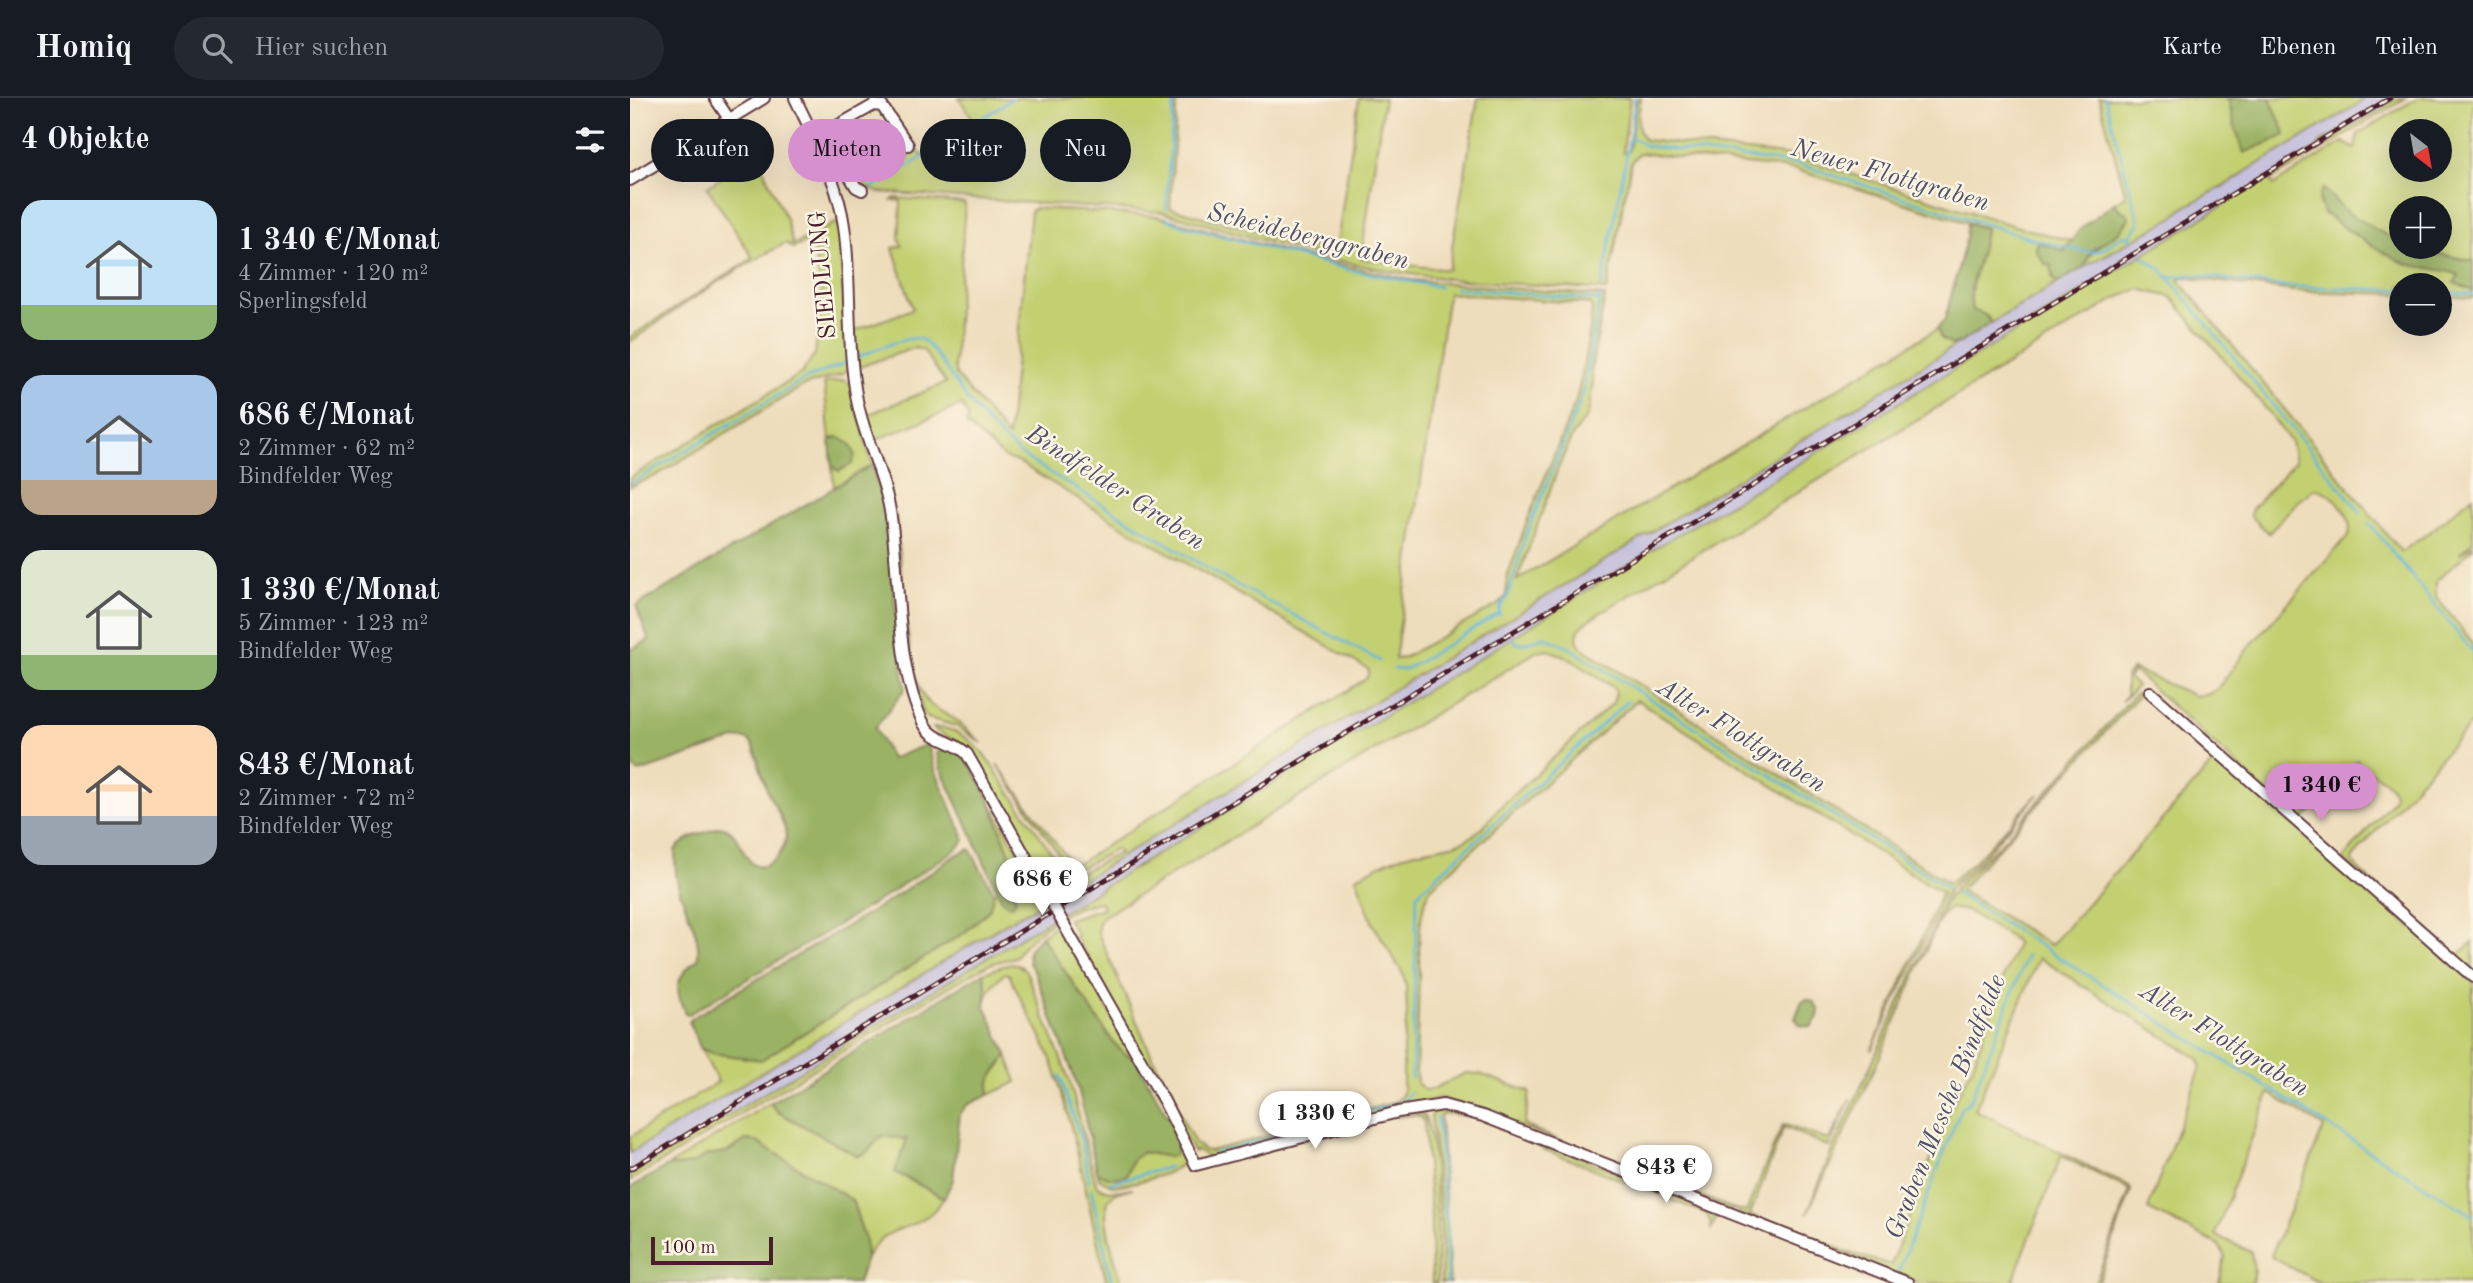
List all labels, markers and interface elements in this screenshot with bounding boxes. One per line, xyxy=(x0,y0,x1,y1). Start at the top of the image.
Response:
search box xyxy=(174,17,664,80)
icon: search xyxy=(198,29,236,67)
text: Homiq xyxy=(35,32,132,65)
text: Hier suchen xyxy=(254,35,388,61)
text: Karte xyxy=(2162,36,2222,60)
text: Ebenen xyxy=(2260,36,2336,60)
text: Teilen xyxy=(2374,36,2438,60)
chip: Kaufen xyxy=(651,119,774,182)
chip: Mieten xyxy=(788,119,906,182)
chip: Filter xyxy=(920,119,1026,182)
chip: Neu xyxy=(1040,119,1131,182)
north arrow xyxy=(2389,119,2452,182)
map controls xyxy=(2389,119,2452,336)
icon: filters xyxy=(571,121,609,159)
text: 4 Objekte xyxy=(21,125,150,155)
water label: Neuer Flottgraben xyxy=(1787,135,1992,217)
button: + xyxy=(2389,196,2452,259)
water label: Scheideberggraben xyxy=(1205,199,1412,275)
street label: SIEDLUNG xyxy=(806,210,842,340)
text: 1 340 €/Monat xyxy=(238,226,440,256)
icon: home xyxy=(77,228,161,312)
text: 4 Zimmer · 120 m² xyxy=(238,262,428,285)
button: − xyxy=(2389,273,2452,336)
text: Sperlingsfeld xyxy=(238,290,368,313)
text: 686 €/Monat xyxy=(238,401,414,431)
icon: home xyxy=(77,403,161,487)
water label: Bindfelder Graben xyxy=(1020,420,1209,555)
text: 2 Zimmer · 62 m² xyxy=(238,437,415,460)
text: Bindfelder Weg xyxy=(238,465,393,488)
text: 1 330 €/Monat xyxy=(238,576,440,606)
icon: home xyxy=(77,578,161,662)
text: 5 Zimmer · 123 m² xyxy=(238,612,428,635)
text: Bindfelder Weg xyxy=(238,640,393,663)
water label: Alter Flottgraben xyxy=(1650,673,1830,798)
text: 843 €/Monat xyxy=(238,751,414,781)
icon: home xyxy=(77,753,161,837)
pin: 1 340 € xyxy=(2256,764,2386,823)
text: 1 340 € xyxy=(2281,774,2361,797)
text: 2 Zimmer · 72 m² xyxy=(238,787,415,810)
text: Bindfelder Weg xyxy=(238,815,393,838)
pin: 686 € xyxy=(993,858,1091,917)
text: 686 € xyxy=(1012,868,1072,891)
water label: Graben Mesche Bindfelde xyxy=(1881,971,2011,1243)
water label: Alter Flottgraben xyxy=(2133,977,2313,1102)
pin: 1 330 € xyxy=(1250,1091,1380,1151)
text: 1 330 € xyxy=(1275,1102,1355,1125)
pin: 843 € xyxy=(1617,1146,1715,1205)
text: 843 € xyxy=(1636,1156,1696,1179)
scale bar xyxy=(651,1234,774,1266)
text: 100 m xyxy=(662,1239,715,1258)

